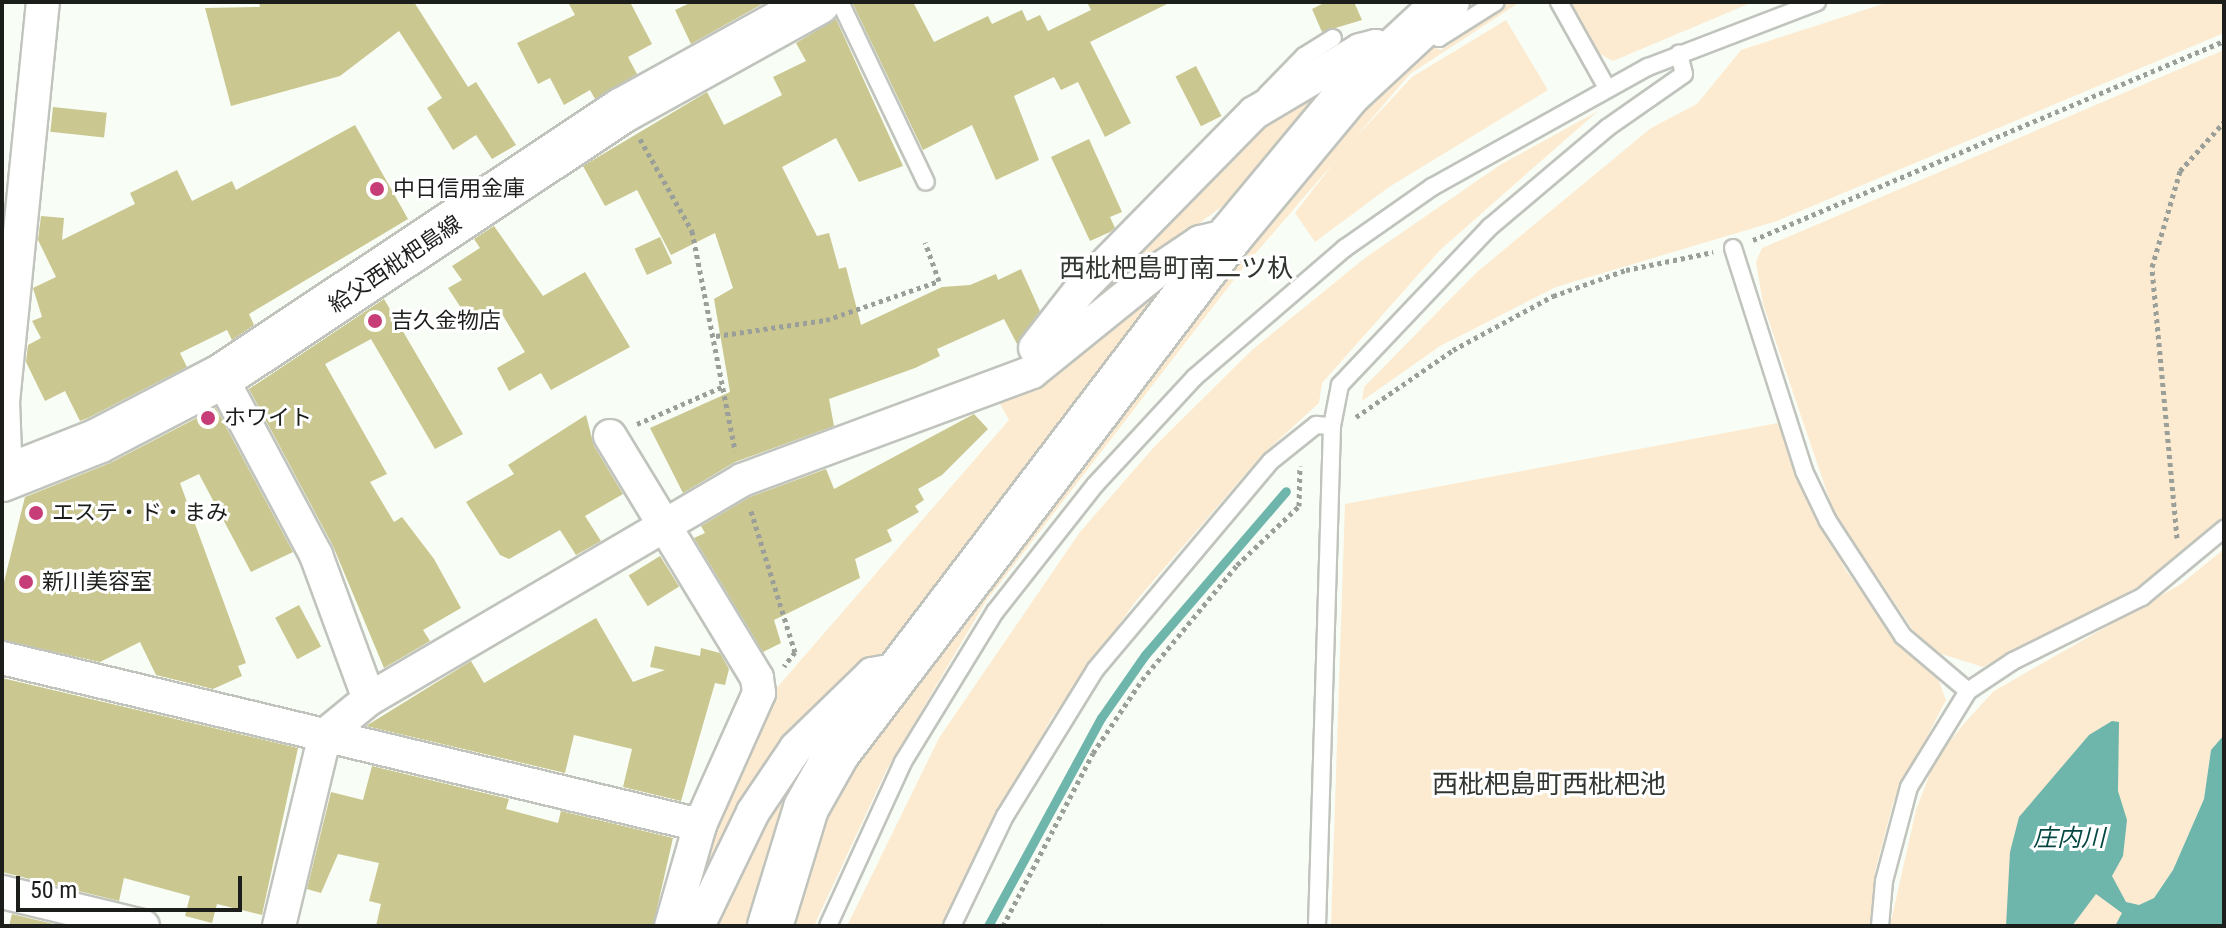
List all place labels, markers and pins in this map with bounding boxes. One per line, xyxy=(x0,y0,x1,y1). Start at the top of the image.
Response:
place label: 中日信用金庫 xyxy=(393,176,525,202)
marker: 中日信用金庫 xyxy=(368,180,386,198)
place label: 吉久金物店 xyxy=(391,308,501,334)
marker: 吉久金物店 xyxy=(366,312,384,330)
place label: ホワイト xyxy=(224,405,312,431)
marker: ホワイト xyxy=(199,409,217,427)
place label: エステ・ド・まみ xyxy=(52,500,228,526)
marker: エステ・ド・まみ xyxy=(27,504,45,522)
place label: 新川美容室 xyxy=(42,569,152,595)
marker: 新川美容室 xyxy=(17,573,35,591)

